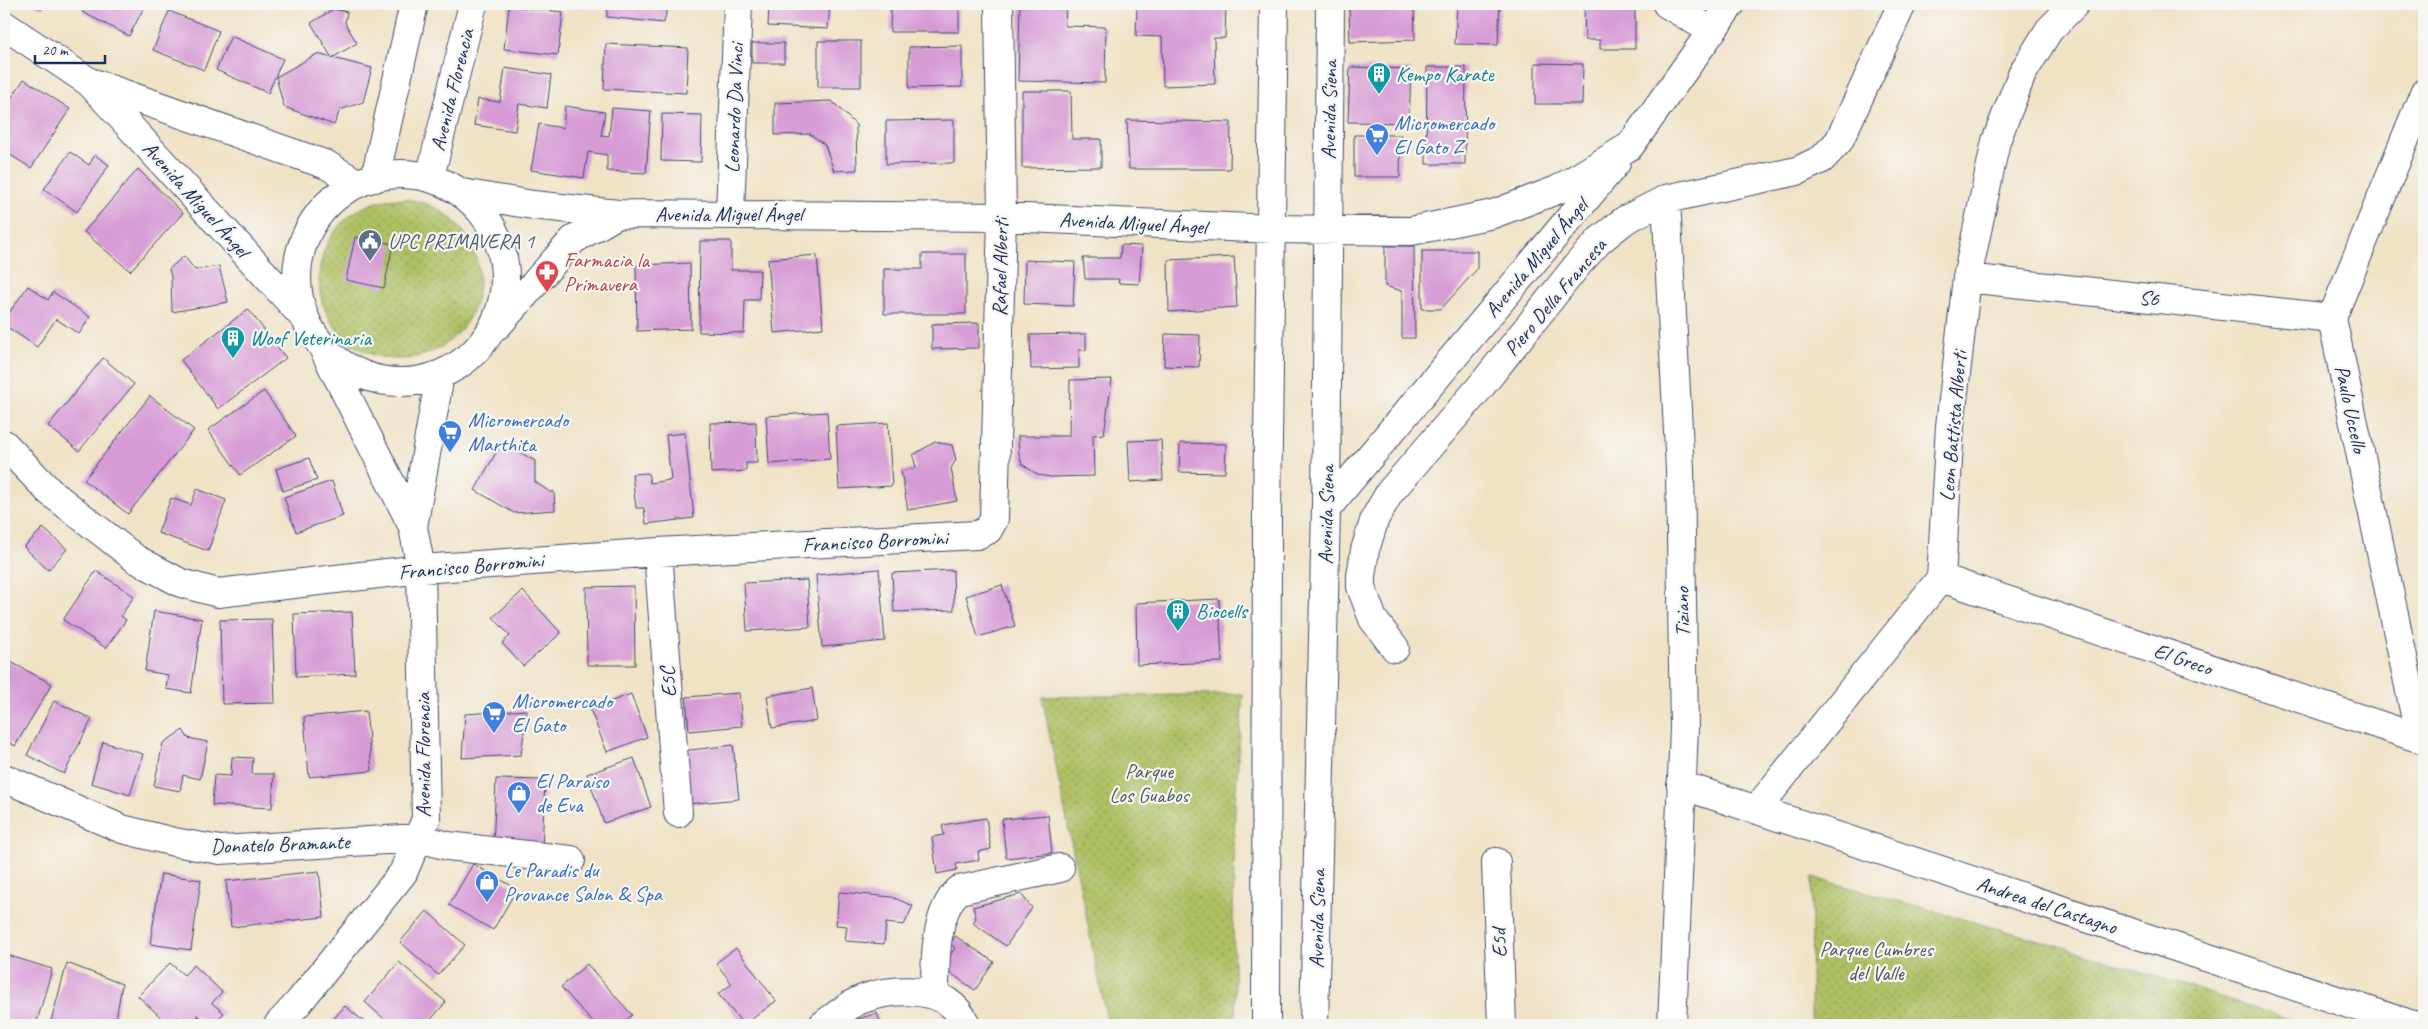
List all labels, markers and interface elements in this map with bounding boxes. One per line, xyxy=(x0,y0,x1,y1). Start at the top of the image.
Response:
street label: Avenida Florencia xyxy=(424,25,480,154)
scale bar xyxy=(35,32,105,64)
street label: Leonardo Da Vinci xyxy=(719,39,749,173)
text: 20 m xyxy=(42,41,69,60)
street label: Avenida Siena xyxy=(1315,58,1343,160)
building icon: Kempo Karate xyxy=(1366,61,1392,95)
place label: Kempo Karate xyxy=(1396,61,1495,87)
place label: Micromercado El Gato Z xyxy=(1394,110,1497,160)
supermarket icon: Micromercado El Gato Z xyxy=(1364,122,1390,156)
street label: Avenida Miguel Ángel xyxy=(137,136,257,265)
street label: Avenida Miguel Ángel xyxy=(1479,191,1596,323)
street label: Avenida Miguel Ángel xyxy=(655,201,806,227)
street label: Avenida Miguel Ángel xyxy=(1059,206,1211,240)
street label: Rafael Alberti xyxy=(986,214,1014,317)
public building icon: UPC PRIMAVERA 1 xyxy=(357,228,383,262)
place label: UPC PRIMAVERA 1 xyxy=(388,228,536,254)
street label: Piero Della Francesa xyxy=(1498,232,1613,361)
place label: Farmacia la Primavera xyxy=(564,247,650,297)
pharmacy icon: Farmacia la Primavera xyxy=(534,259,560,293)
street label: S6 xyxy=(2138,284,2161,312)
building icon: Woof Veterinaria xyxy=(220,325,246,359)
place label: Woof Veterinaria xyxy=(250,325,372,351)
street label: Leon Battista Alberti xyxy=(1933,347,1973,502)
street label: Paulo Uccello xyxy=(2329,363,2373,458)
place label: Micromercado Marthita xyxy=(468,407,571,457)
supermarket icon: Micromercado Marthita xyxy=(437,419,463,453)
street label: Avenida Siena xyxy=(1312,463,1340,565)
street label: Francisco Borromini xyxy=(802,524,951,558)
street label: Francisco Borromini xyxy=(398,546,548,585)
street label: Tiziano xyxy=(1669,585,1695,637)
building icon: Biocells xyxy=(1165,598,1191,632)
place label: Biocells xyxy=(1196,598,1249,624)
street label: El Greco xyxy=(2151,637,2218,682)
street label: E5C xyxy=(654,664,682,698)
place label: Micromercado El Gato xyxy=(512,688,615,738)
street label: Avenida Florencia xyxy=(410,691,436,817)
supermarket icon: Micromercado El Gato xyxy=(481,700,507,734)
park label: Parque Los Guabos xyxy=(1109,758,1190,808)
place label: El Paraiso de Eva xyxy=(536,768,610,818)
shop icon: El Paraiso de Eva xyxy=(506,780,532,814)
street label: Donatelo Bramante xyxy=(210,829,352,859)
place label: Le Paradis du Provance Salon & Spa xyxy=(504,857,664,907)
street label: Avenida Siena xyxy=(1303,867,1331,969)
shop icon: Le Paradis du Provance Salon & Spa xyxy=(474,869,500,903)
street label: Andrea del Castagno xyxy=(1974,870,2122,940)
street label: E5d xyxy=(1485,924,1512,958)
park label: Parque Cumbres del Valle xyxy=(1819,936,1934,986)

